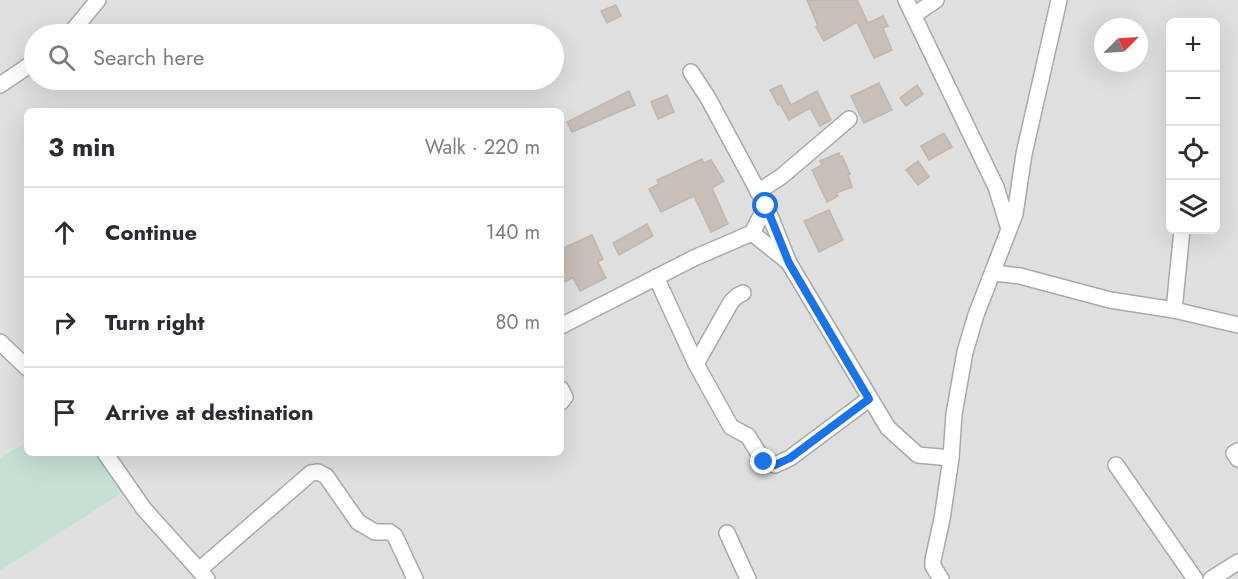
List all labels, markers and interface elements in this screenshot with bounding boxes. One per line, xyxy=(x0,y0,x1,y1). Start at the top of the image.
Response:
north arrow xyxy=(1094,18,1148,72)
map controls xyxy=(1166,18,1220,234)
button: + xyxy=(1166,18,1220,72)
search box xyxy=(24,24,564,90)
icon: search xyxy=(45,41,78,74)
text: Search here xyxy=(93,41,204,73)
button: − xyxy=(1166,72,1220,126)
button: locate xyxy=(1166,126,1220,180)
text: 3 min xyxy=(48,128,115,166)
text: Walk · 220 m xyxy=(425,133,540,162)
button: layers xyxy=(1166,180,1220,234)
route start xyxy=(752,192,778,218)
icon: ahead xyxy=(48,216,81,249)
text: Continue xyxy=(105,216,197,248)
text: 140 m xyxy=(486,218,540,247)
icon: right xyxy=(48,306,81,339)
text: Turn right xyxy=(105,306,205,338)
text: 80 m xyxy=(495,308,540,337)
icon: arrive xyxy=(48,396,81,429)
text: Arrive at destination xyxy=(105,396,314,428)
route end xyxy=(750,448,776,474)

